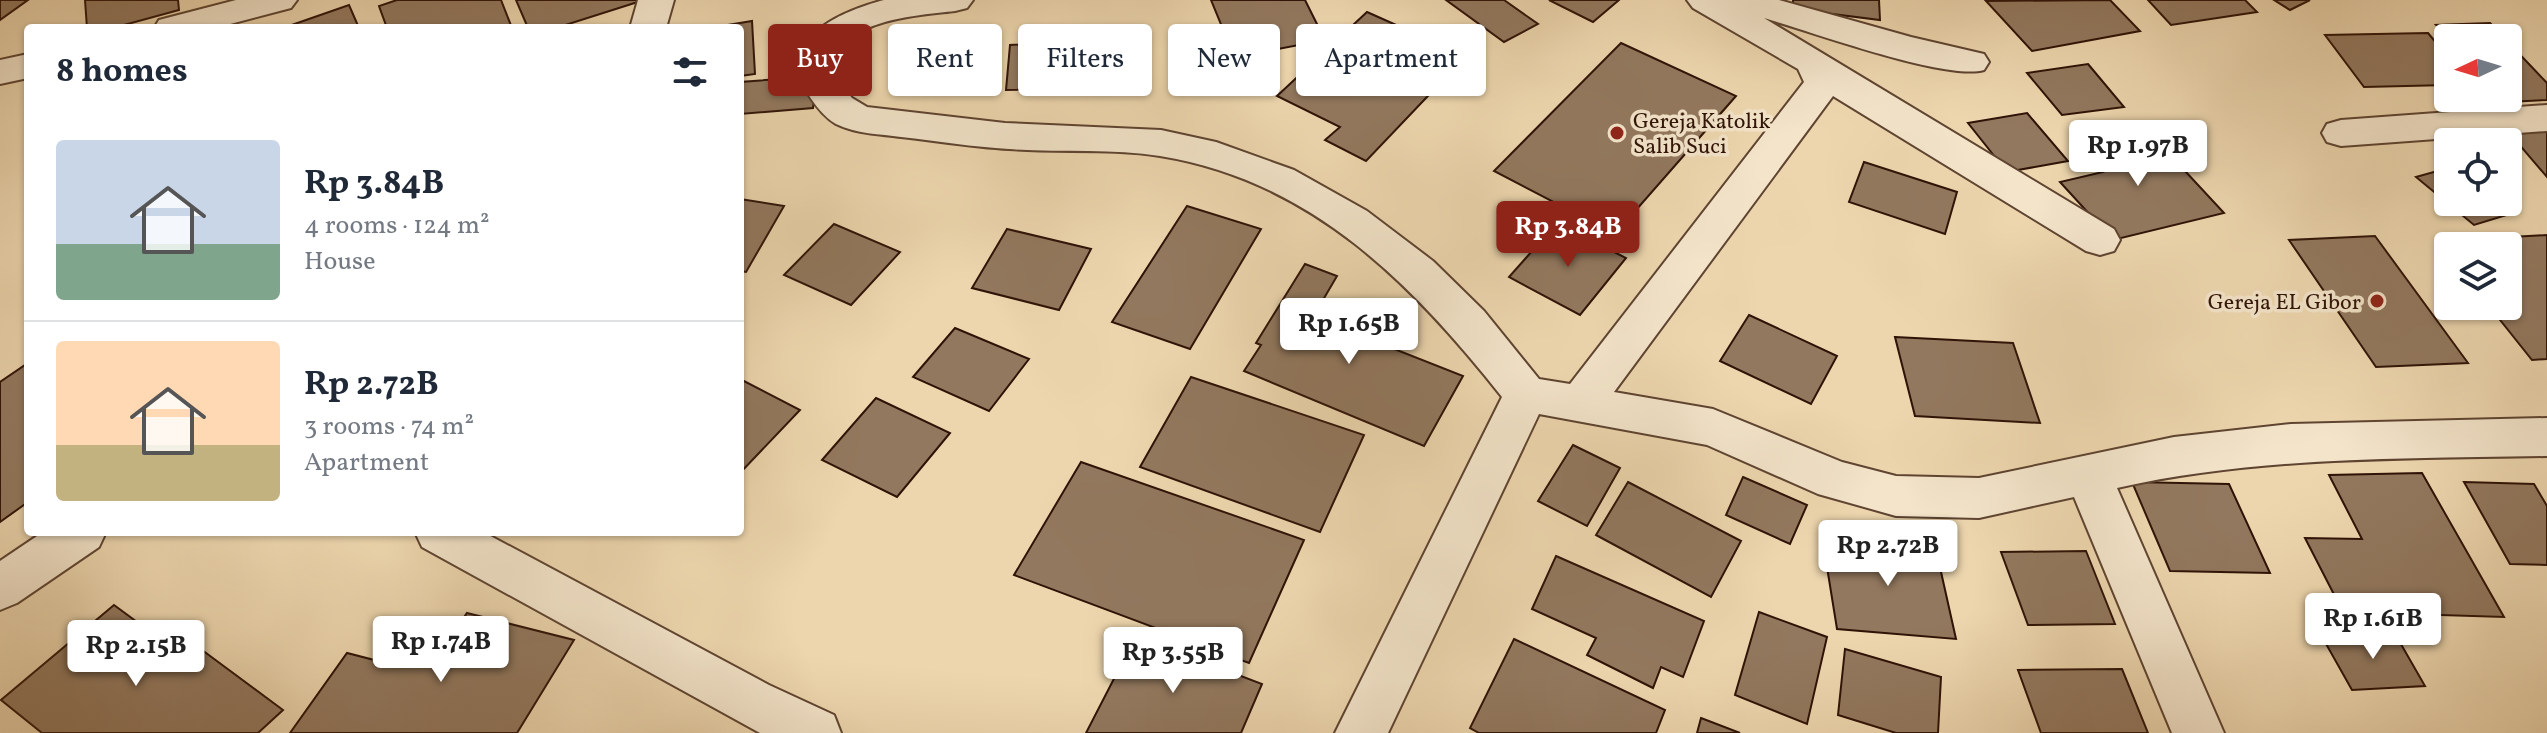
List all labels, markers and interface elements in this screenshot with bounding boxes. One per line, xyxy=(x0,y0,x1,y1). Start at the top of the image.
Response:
chip: Buy xyxy=(768,24,872,96)
chip: Rent xyxy=(888,24,1002,96)
chip: Filters xyxy=(1018,24,1152,96)
chip: New xyxy=(1168,24,1280,96)
chip: Apartment xyxy=(1296,24,1486,96)
north arrow xyxy=(2434,24,2522,112)
map controls xyxy=(2434,24,2522,320)
text: 8 homes xyxy=(56,49,188,96)
icon: filters xyxy=(668,50,712,94)
place label: Gereja Katolik Salib Suci xyxy=(1633,107,1770,163)
pin: Rp 1.97B xyxy=(2055,120,2221,188)
marker: Gereja Katolik Salib Suci xyxy=(1608,124,1626,142)
text: Rp 1.97B xyxy=(2087,128,2189,164)
button: locate xyxy=(2434,128,2522,216)
text: Rp 3.84B xyxy=(304,161,444,208)
icon: home xyxy=(120,172,216,268)
pin: Rp 3.84B xyxy=(1485,201,1651,269)
text: 4 rooms · 124 m² xyxy=(304,208,490,244)
text: Rp 3.84B xyxy=(1514,209,1622,245)
button: layers xyxy=(2434,232,2522,320)
text: House xyxy=(304,244,376,280)
place label: Gereja EL Gibor xyxy=(2208,288,2361,319)
marker: Gereja EL Gibor xyxy=(2368,292,2386,310)
pin: Rp 1.65B xyxy=(1266,298,1432,366)
text: Rp 1.65B xyxy=(1298,306,1400,342)
text: Rp 2.72B xyxy=(304,362,439,409)
icon: home xyxy=(120,373,216,469)
text: 3 rooms · 74 m² xyxy=(304,409,474,445)
text: Apartment xyxy=(304,445,429,481)
pin: Rp 2.72B xyxy=(1805,520,1971,588)
text: Rp 2.72B xyxy=(1836,528,1940,564)
pin: Rp 1.61B xyxy=(2290,593,2456,661)
text: Rp 1.61B xyxy=(2323,601,2423,637)
pin: Rp 1.74B xyxy=(358,616,524,684)
pin: Rp 2.15B xyxy=(53,620,219,688)
text: Rp 1.74B xyxy=(391,624,491,660)
pin: Rp 3.55B xyxy=(1090,627,1256,695)
text: Rp 2.15B xyxy=(85,628,187,664)
text: Rp 3.55B xyxy=(1122,635,1224,671)

